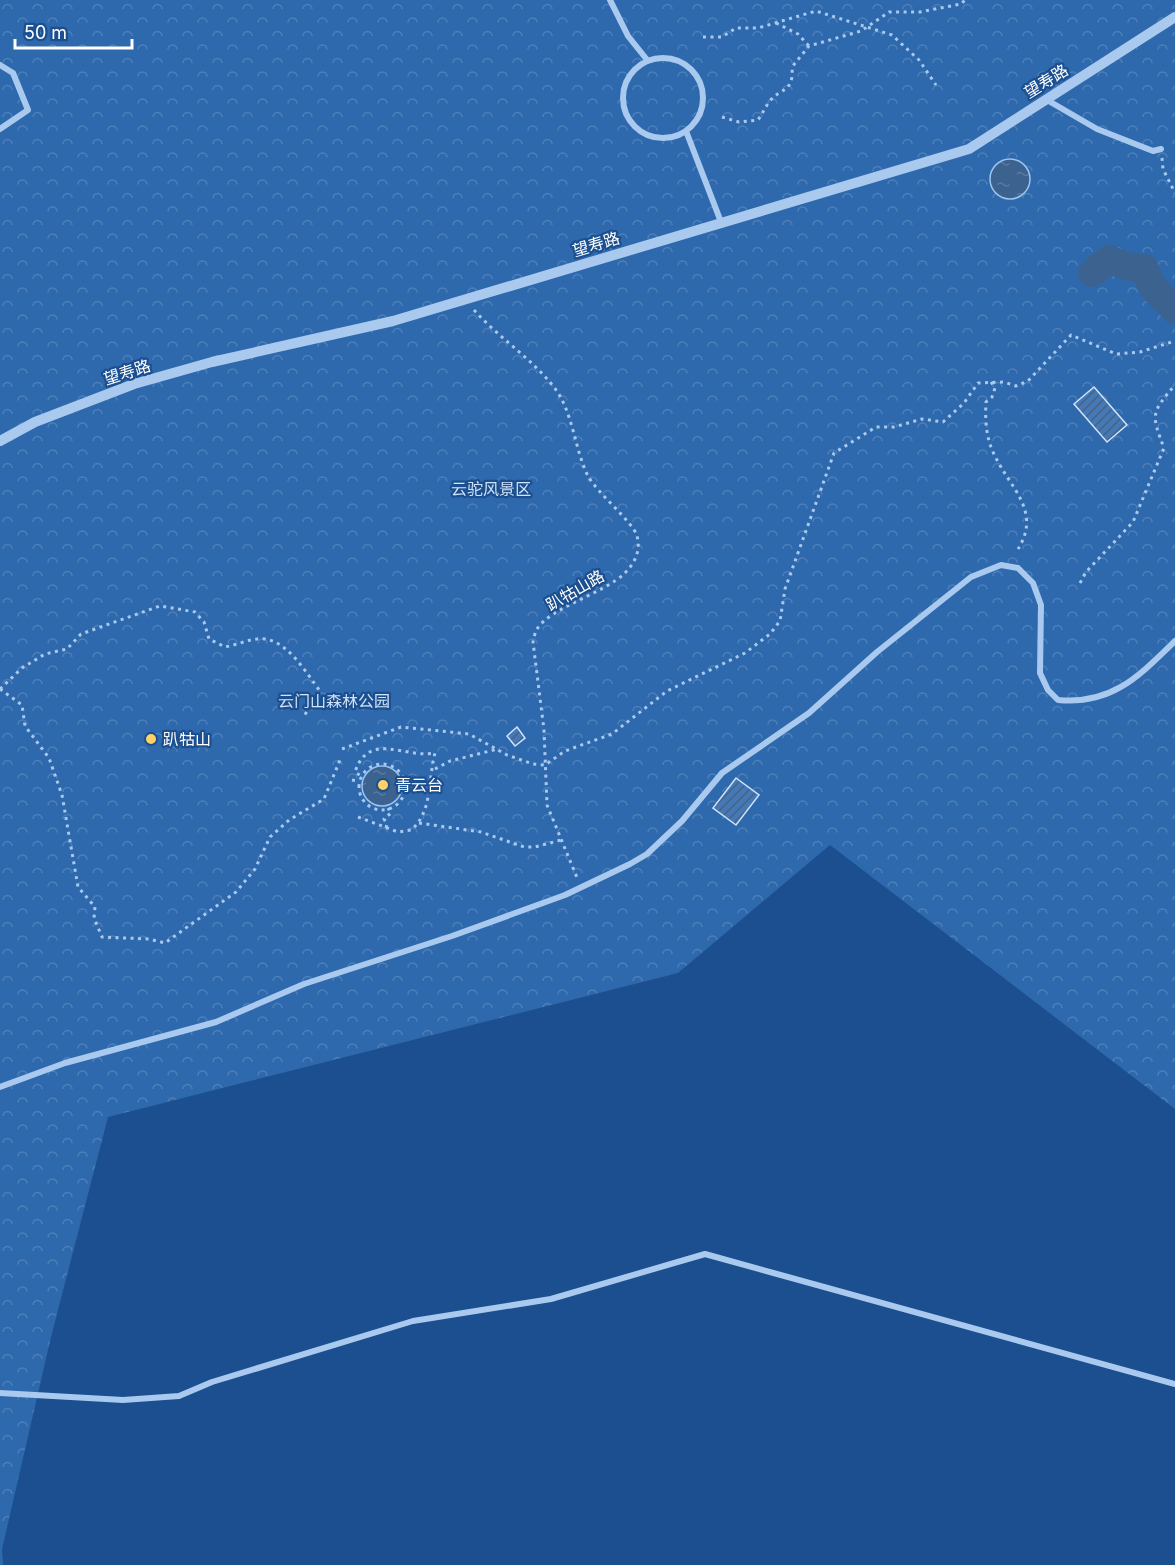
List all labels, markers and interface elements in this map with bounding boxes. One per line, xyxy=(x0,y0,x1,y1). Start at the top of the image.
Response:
scale bar xyxy=(15,12,132,50)
text: 50 m xyxy=(24,22,67,43)
street label: 望寿路 xyxy=(1020,60,1072,102)
street label: 望寿路 xyxy=(570,227,622,261)
street label: 望寿路 xyxy=(101,355,153,389)
park label: 云驼风景区 xyxy=(451,479,531,499)
street label: 趴牯山路 xyxy=(542,565,608,615)
park label: 云门山森林公园 xyxy=(278,691,390,711)
place label: 趴牯山 xyxy=(163,729,211,749)
marker: 趴牯山 xyxy=(144,732,158,746)
place label: 青云台 xyxy=(395,775,443,795)
marker: 青云台 xyxy=(376,778,390,792)

